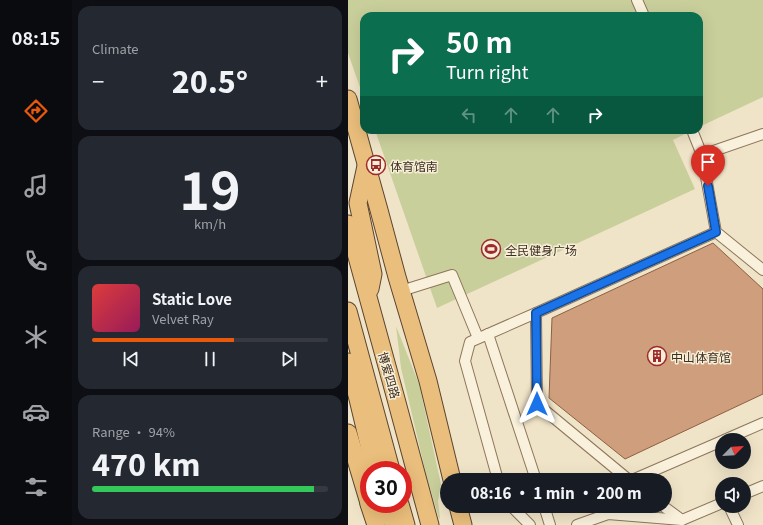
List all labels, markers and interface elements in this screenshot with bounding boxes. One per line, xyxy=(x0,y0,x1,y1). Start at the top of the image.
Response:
text: 50 m xyxy=(446,21,512,61)
text: 08:15 xyxy=(12,24,60,50)
icon: right xyxy=(380,28,432,80)
text: Climate xyxy=(92,39,139,58)
text: 20.5° xyxy=(172,58,248,102)
text: Turn right xyxy=(446,58,529,84)
text: − xyxy=(92,64,104,96)
text: + xyxy=(316,64,328,96)
icon: directions xyxy=(22,97,50,125)
icon: left xyxy=(458,104,480,126)
icon: ahead xyxy=(500,104,522,126)
icon: ahead xyxy=(542,104,564,126)
icon: right xyxy=(584,104,606,126)
pin xyxy=(691,145,725,186)
text: 19 xyxy=(179,150,241,225)
icon: arrive xyxy=(697,151,719,173)
bus stop icon: 体育馆南 xyxy=(365,154,387,176)
place label: 体育馆南 xyxy=(390,157,438,174)
icon: music xyxy=(22,172,50,200)
text: km/h xyxy=(194,214,226,233)
sports icon: 全民健身广场 xyxy=(480,238,502,260)
place label: 全民健身广场 xyxy=(505,241,577,258)
icon: phone xyxy=(22,247,50,275)
text: Static Love xyxy=(152,288,232,309)
text: Velvet Ray xyxy=(152,309,214,328)
icon: climate xyxy=(22,323,50,351)
building icon: 中山体育馆 xyxy=(646,345,668,367)
icon: previous xyxy=(120,348,142,370)
icon: pause xyxy=(199,348,221,370)
icon: next xyxy=(278,348,300,370)
place label: 中山体育馆 xyxy=(671,348,731,365)
street label: 博爱四路 xyxy=(375,350,405,400)
position arrow xyxy=(516,383,558,425)
icon: car xyxy=(22,398,50,426)
text: Range · 94% xyxy=(92,422,175,441)
north arrow xyxy=(715,433,751,469)
map controls xyxy=(715,433,751,513)
text: 470 km xyxy=(92,441,201,485)
speed limit sign: 30 xyxy=(360,461,412,513)
icon: filters xyxy=(22,473,50,501)
button: sound xyxy=(715,477,751,513)
text: 08:16 · 1 min · 200 m xyxy=(470,482,642,503)

